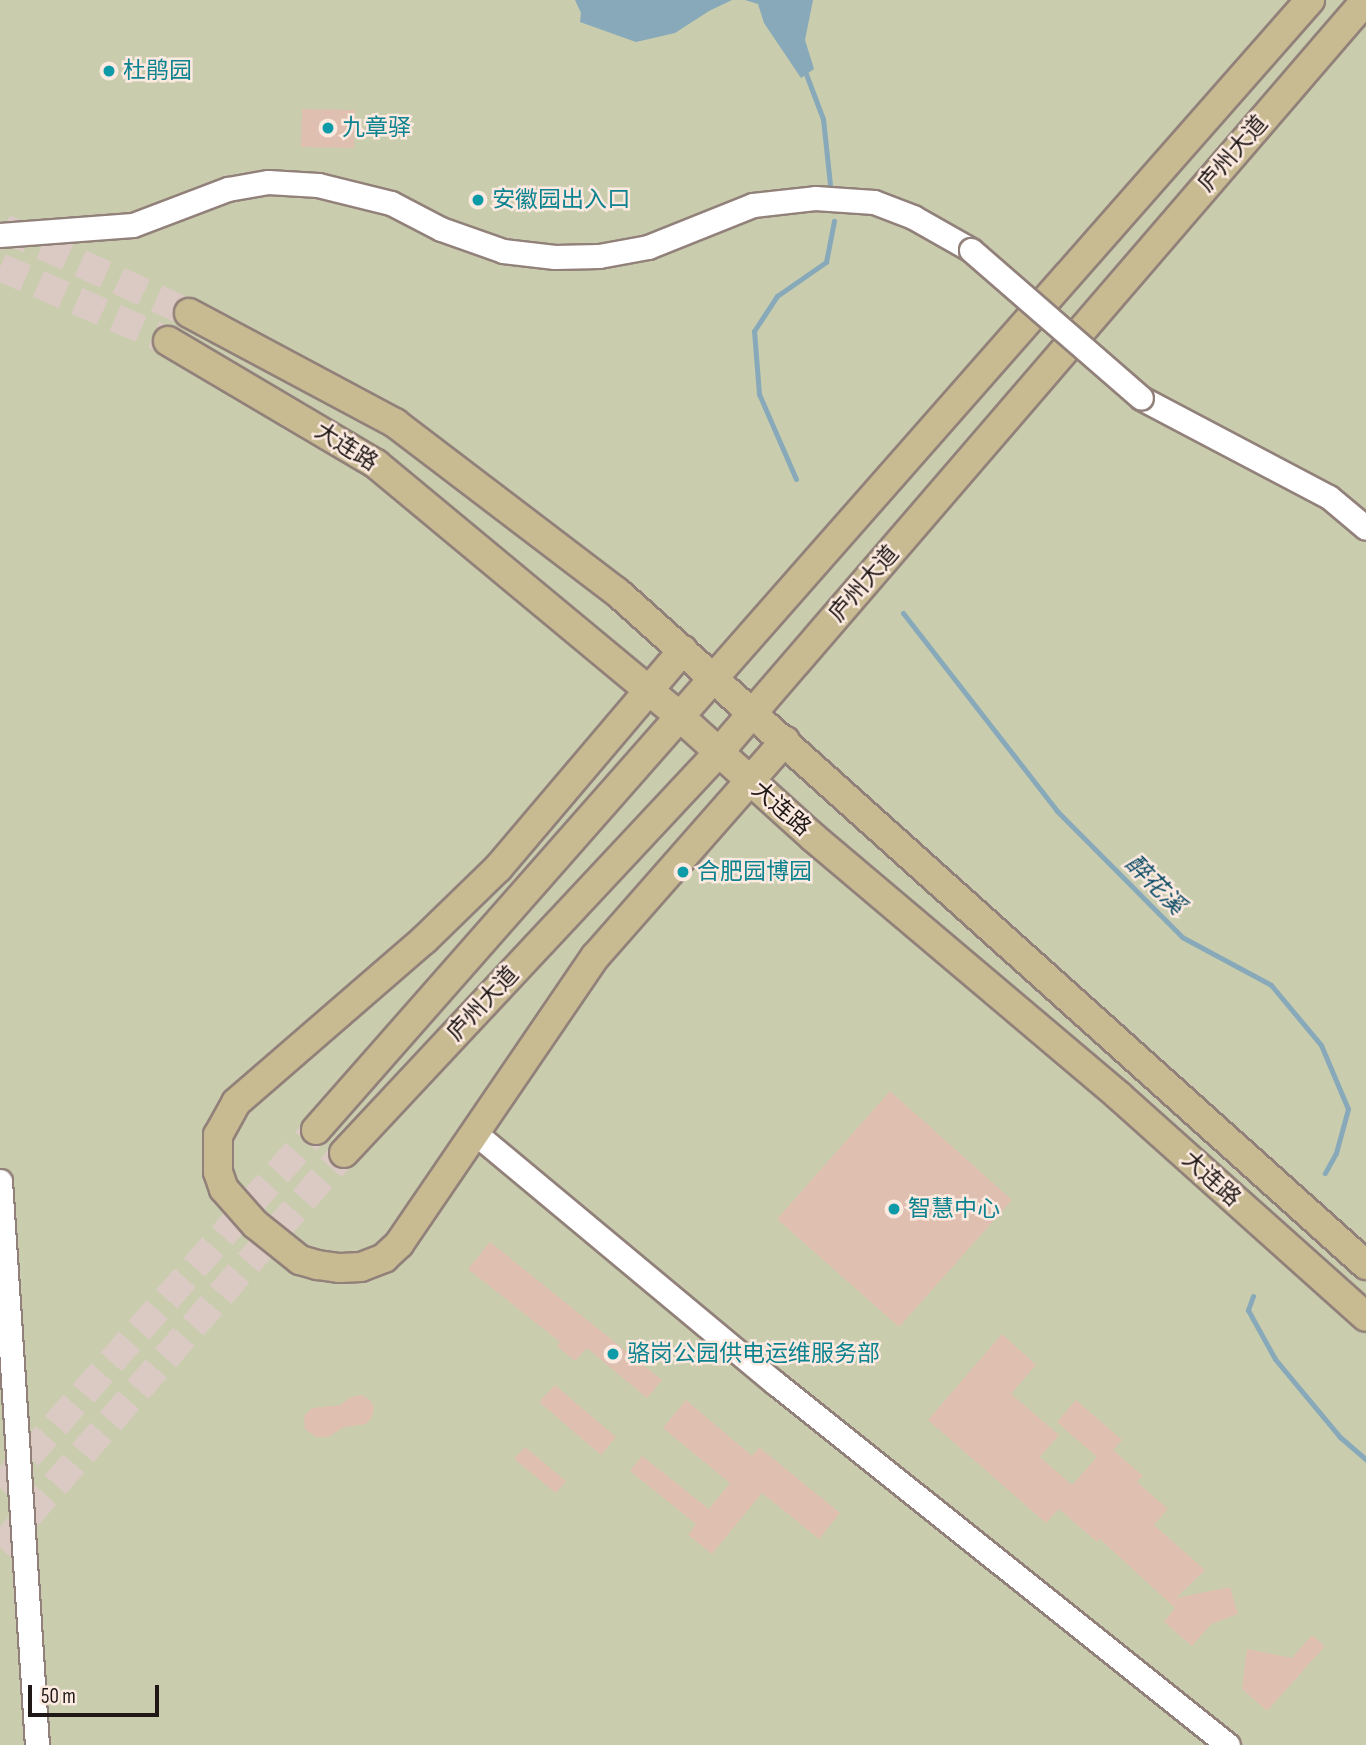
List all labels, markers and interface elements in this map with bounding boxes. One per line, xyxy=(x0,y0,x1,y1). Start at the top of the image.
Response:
place label: 杜鹃园 xyxy=(123,57,192,85)
marker: 杜鹃园 xyxy=(101,63,117,79)
street label: 庐州大道 xyxy=(1192,110,1274,198)
place label: 九章驿 xyxy=(342,114,411,142)
marker: 九章驿 xyxy=(320,120,336,136)
place label: 安徽园出入口 xyxy=(492,186,630,214)
marker: 安徽园出入口 xyxy=(470,192,486,208)
street label: 大连路 xyxy=(309,417,383,477)
street label: 庐州大道 xyxy=(823,540,905,628)
street label: 大连路 xyxy=(746,776,816,842)
water label: 醉花溪 xyxy=(1119,849,1191,921)
place label: 合肥园博园 xyxy=(697,858,812,886)
marker: 合肥园博园 xyxy=(675,864,691,880)
street label: 庐州大道 xyxy=(442,961,524,1047)
street label: 大连路 xyxy=(1176,1146,1246,1212)
place label: 智慧中心 xyxy=(908,1195,1000,1223)
marker: 智慧中心 xyxy=(886,1201,902,1217)
place label: 骆岗公园供电运维服务部 xyxy=(627,1340,880,1368)
marker: 骆岗公园供电运维服务部 xyxy=(605,1346,621,1362)
scale bar xyxy=(32,1672,163,1716)
text: 50 m xyxy=(41,1684,76,1709)

